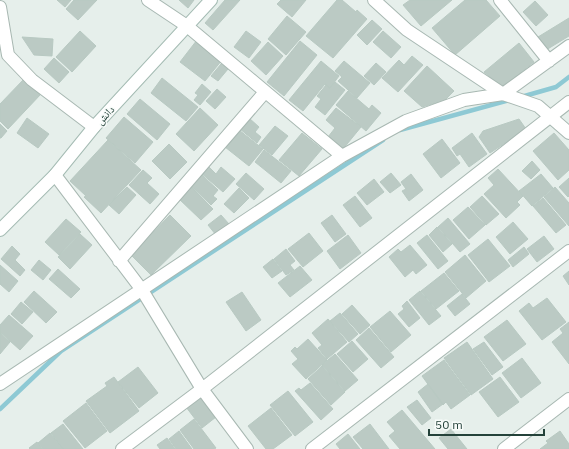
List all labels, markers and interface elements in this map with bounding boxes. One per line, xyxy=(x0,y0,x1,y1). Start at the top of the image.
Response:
street label: دانش xyxy=(93,102,118,128)
scale bar xyxy=(429,411,544,437)
text: 50 m xyxy=(435,417,463,432)

